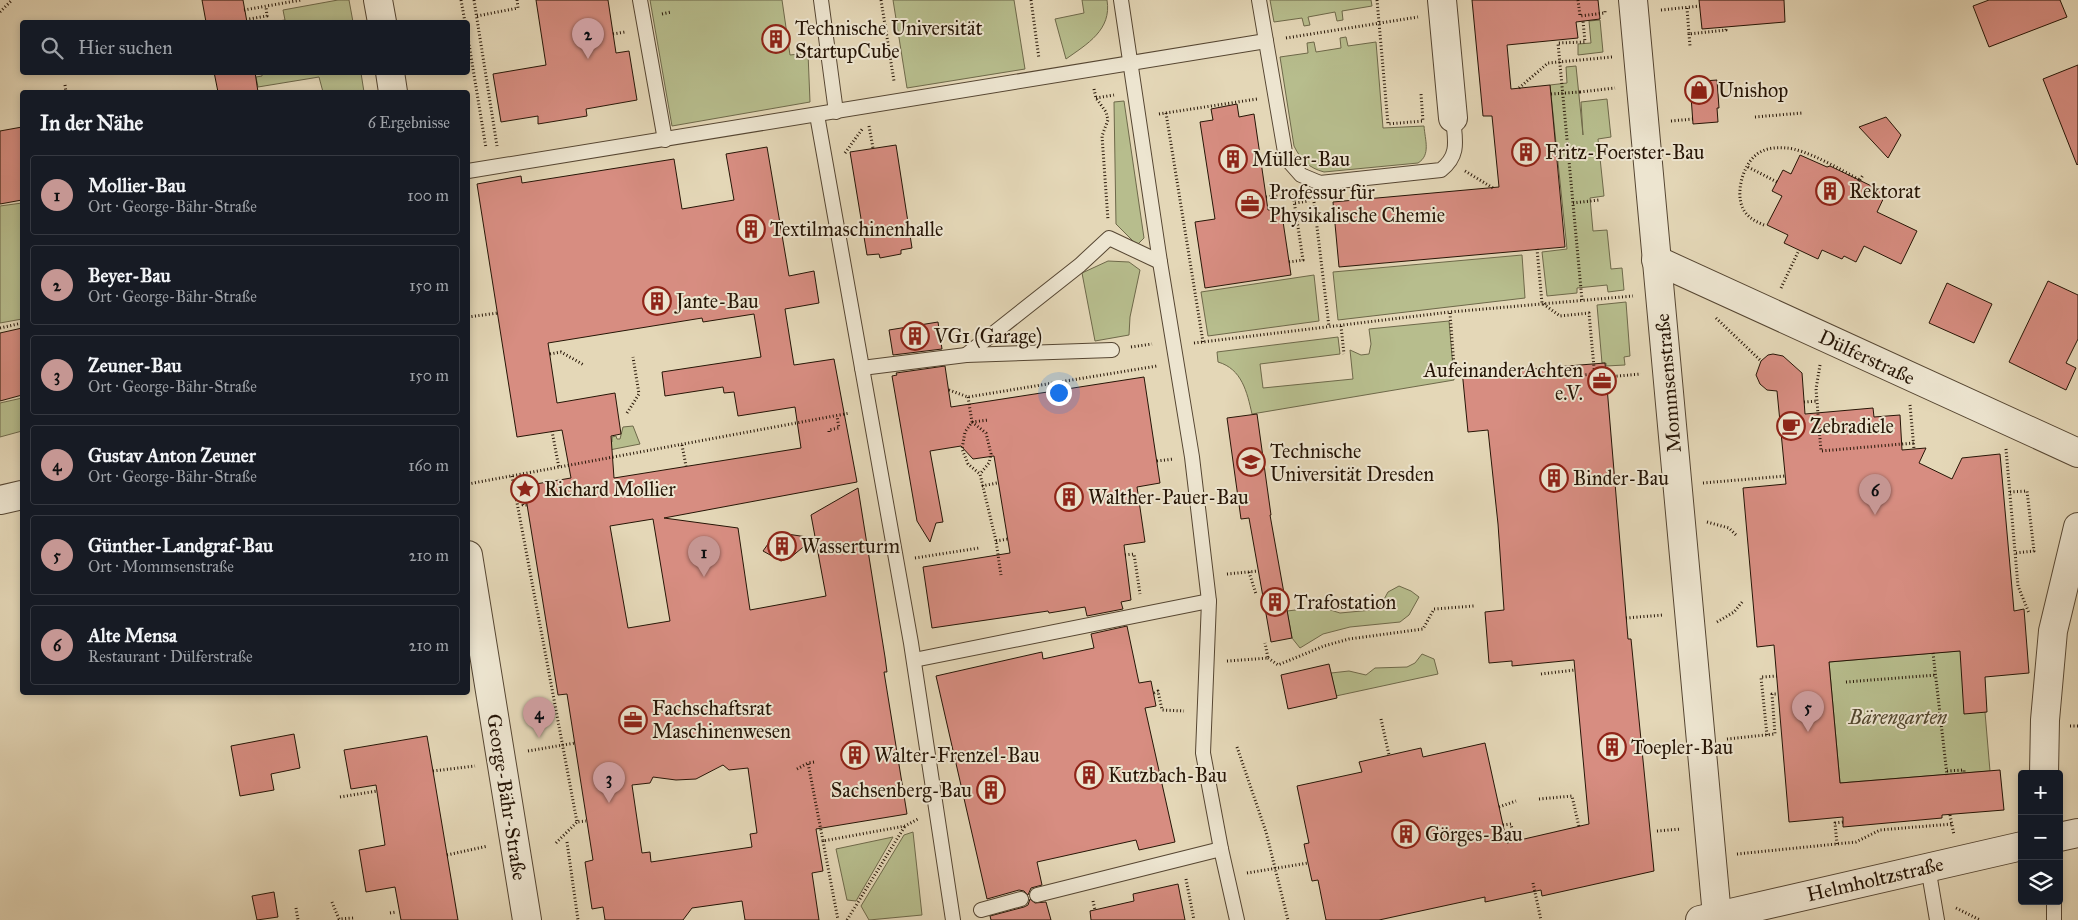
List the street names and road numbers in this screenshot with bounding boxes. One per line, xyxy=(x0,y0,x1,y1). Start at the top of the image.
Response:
street label: Mommsenstraße xyxy=(1650,312,1686,454)
street label: Dülferstraße xyxy=(1815,324,1919,390)
street label: George-Bähr-Straße xyxy=(481,712,532,882)
street label: Helmholtzstraße xyxy=(1804,852,1946,906)

